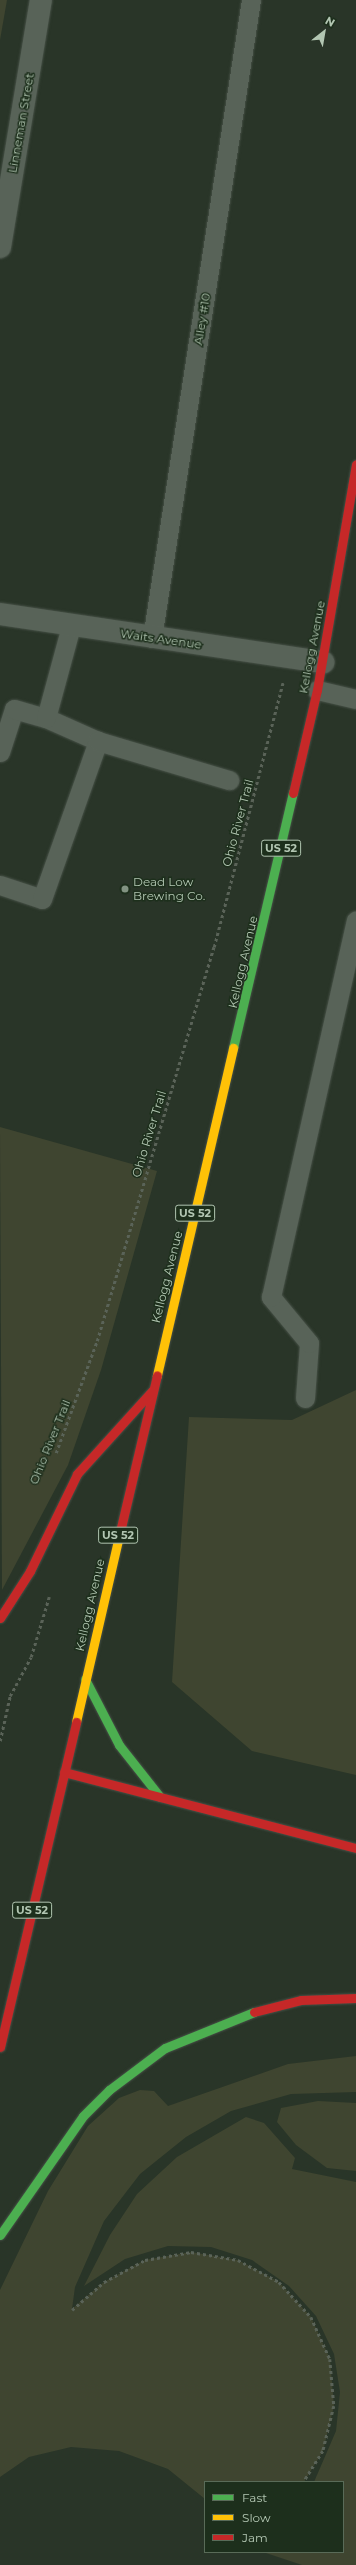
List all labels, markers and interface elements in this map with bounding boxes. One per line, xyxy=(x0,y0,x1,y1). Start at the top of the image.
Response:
north arrow xyxy=(304,12,344,52)
text: N xyxy=(323,13,338,30)
street label: Linneman Street xyxy=(5,72,37,174)
street label: Alley #10 xyxy=(191,292,213,346)
street label: Kellogg Avenue xyxy=(296,599,328,695)
street label: Waits Avenue xyxy=(119,626,203,652)
street label: Ohio River Trail xyxy=(219,778,257,868)
road number: US 52 xyxy=(261,839,301,857)
place label: Dead Low Brewing Co. xyxy=(133,875,205,903)
marker: Dead Low Brewing Co. xyxy=(120,884,130,894)
street label: Kellogg Avenue xyxy=(225,914,261,1010)
street label: Ohio River Trail xyxy=(129,1089,169,1179)
road number: US 52 xyxy=(175,1204,215,1222)
street label: Kellogg Avenue xyxy=(149,1229,185,1325)
street label: Ohio River Trail xyxy=(26,1398,74,1486)
road number: US 52 xyxy=(98,1526,138,1544)
street label: Kellogg Avenue xyxy=(72,1557,108,1653)
road number: US 52 xyxy=(12,1901,52,1919)
legend xyxy=(204,2481,344,2553)
text: Fast xyxy=(242,2490,267,2505)
text: Slow xyxy=(242,2510,271,2525)
text: Jam xyxy=(242,2530,268,2545)

